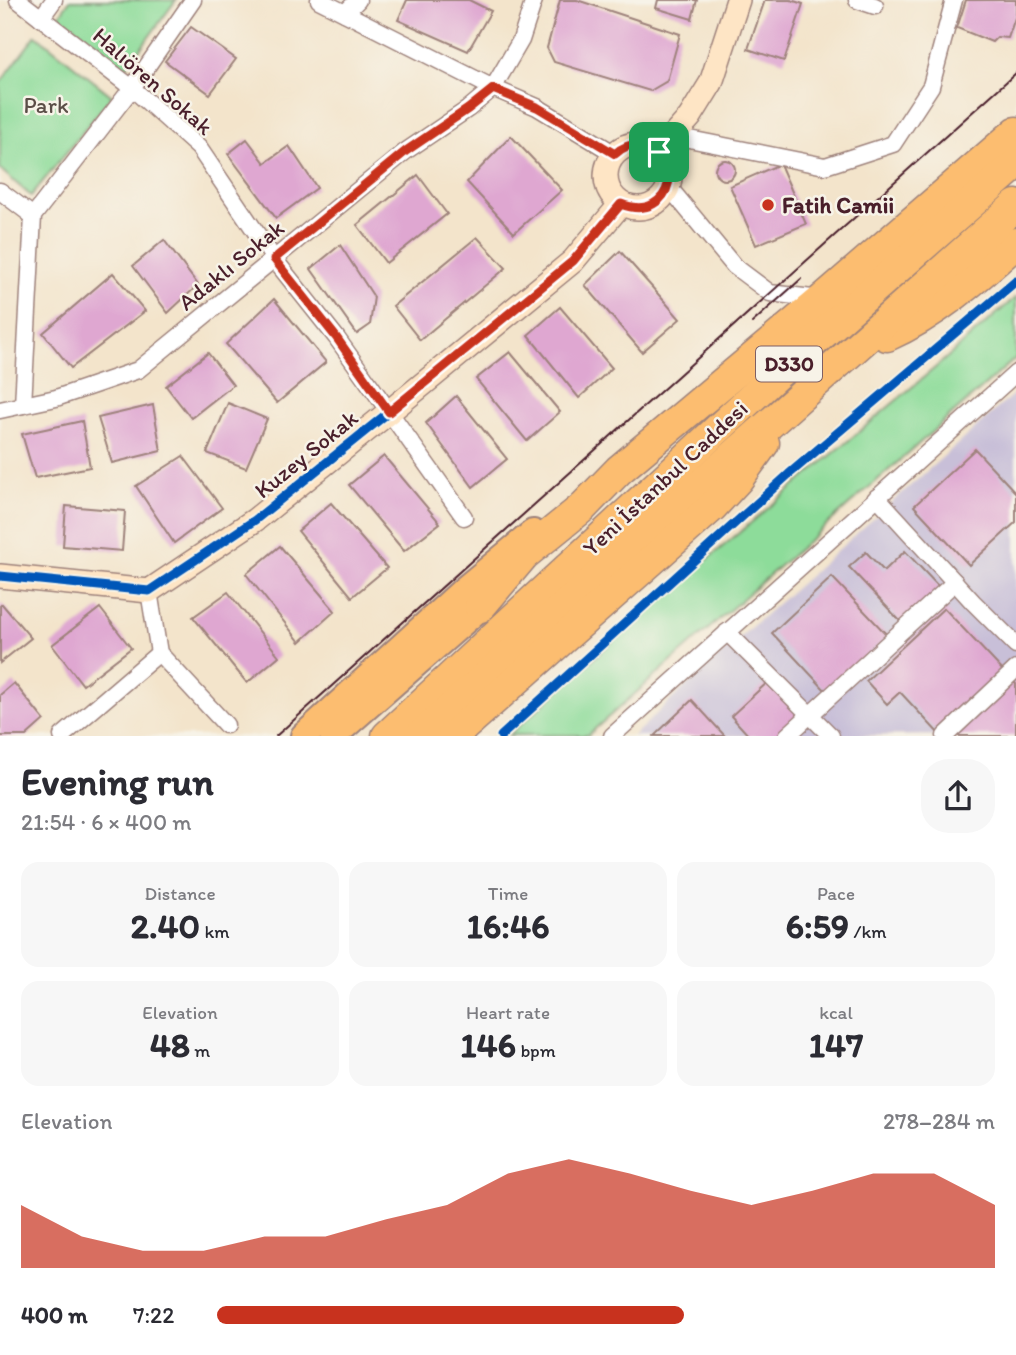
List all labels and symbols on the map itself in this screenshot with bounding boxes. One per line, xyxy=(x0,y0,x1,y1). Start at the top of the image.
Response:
street label: Halıören Sokak xyxy=(87,21,219,141)
park label: Park xyxy=(23,91,69,119)
pin xyxy=(629,122,689,182)
place label: Fatih Camii xyxy=(782,191,894,219)
marker: Fatih Camii xyxy=(760,197,776,213)
street label: Adaklı Sokak xyxy=(172,214,290,316)
road number: D330 xyxy=(756,346,822,382)
street label: Yeni İstanbul Caddesi xyxy=(577,394,753,562)
street label: Kuzey Sokak xyxy=(249,404,363,504)

